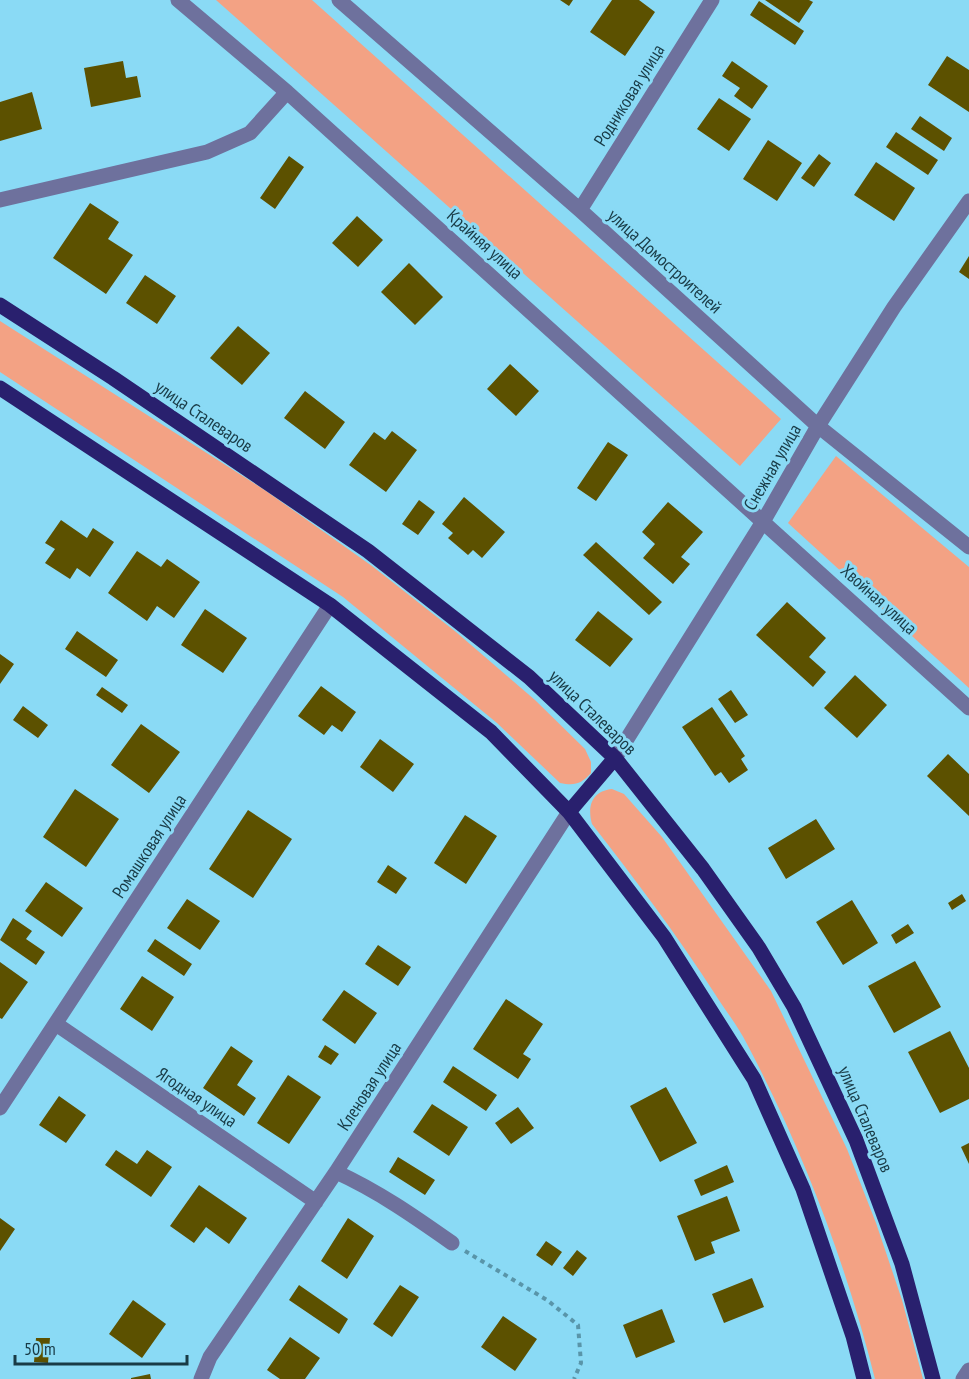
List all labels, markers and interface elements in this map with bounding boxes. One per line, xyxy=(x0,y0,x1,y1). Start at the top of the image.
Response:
street label: Родниковая улица xyxy=(589,40,669,150)
street label: Крайняя улица xyxy=(442,204,528,284)
street label: улица Домостроителей xyxy=(603,204,727,318)
street label: улица Сталеваров xyxy=(151,375,257,457)
street label: Снежная улица xyxy=(738,420,806,514)
street label: Хвойная улица xyxy=(836,559,922,639)
street label: улица Сталеваров xyxy=(544,664,642,760)
street label: Ромашковая улица xyxy=(107,790,191,902)
street label: Кленовая улица xyxy=(332,1037,406,1135)
street label: Ягодная улица xyxy=(153,1062,241,1132)
street label: улица Сталеваров xyxy=(833,1062,899,1176)
scale bar xyxy=(15,1328,188,1366)
text: 50 m xyxy=(24,1337,56,1360)

